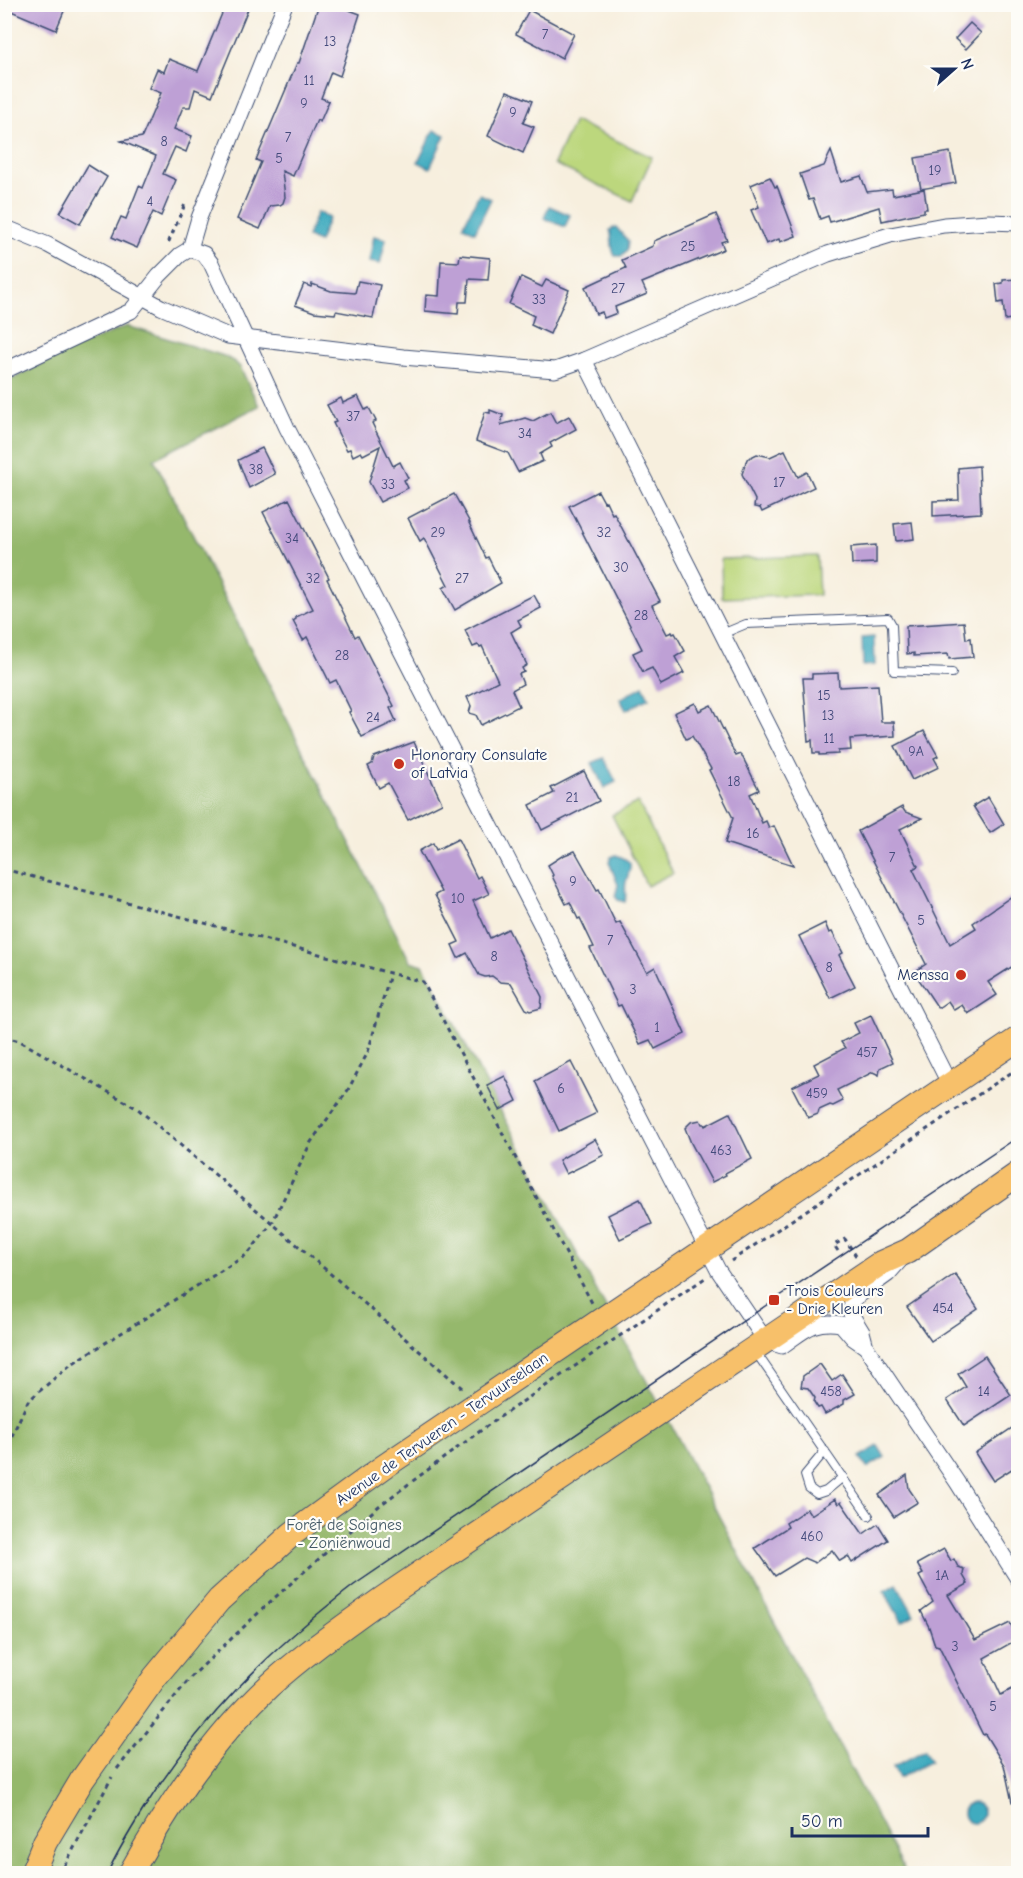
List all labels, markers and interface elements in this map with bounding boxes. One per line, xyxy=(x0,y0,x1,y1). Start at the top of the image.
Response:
house number: 7 xyxy=(542,26,549,43)
house number: 13 xyxy=(324,33,336,50)
north arrow xyxy=(924,39,984,99)
text: N xyxy=(957,56,977,72)
house number: 11 xyxy=(303,72,315,89)
house number: 9 xyxy=(300,95,308,112)
house number: 9 xyxy=(509,104,517,121)
house number: 7 xyxy=(285,129,292,146)
house number: 8 xyxy=(160,133,168,150)
house number: 5 xyxy=(275,150,283,167)
house number: 19 xyxy=(929,162,941,179)
house number: 4 xyxy=(147,193,154,210)
house number: 25 xyxy=(681,238,695,255)
house number: 27 xyxy=(611,280,625,297)
house number: 33 xyxy=(532,291,546,308)
house number: 37 xyxy=(346,408,360,425)
house number: 34 xyxy=(518,425,532,442)
house number: 38 xyxy=(249,461,263,478)
house number: 17 xyxy=(773,474,785,491)
house number: 33 xyxy=(381,476,395,493)
house number: 29 xyxy=(431,524,445,541)
house number: 32 xyxy=(597,524,611,541)
house number: 34 xyxy=(285,530,299,547)
house number: 30 xyxy=(613,559,629,576)
house number: 32 xyxy=(306,570,320,587)
house number: 27 xyxy=(455,570,469,587)
house number: 28 xyxy=(634,607,648,624)
house number: 28 xyxy=(335,647,349,664)
house number: 15 xyxy=(817,687,831,704)
house number: 13 xyxy=(822,707,834,724)
house number: 24 xyxy=(366,709,380,726)
house number: 11 xyxy=(823,730,835,747)
house number: 9A xyxy=(908,743,924,760)
place label: Honorary Consulate of Latvia xyxy=(411,746,547,782)
marker: Honorary Consulate of Latvia xyxy=(392,757,406,771)
house number: 18 xyxy=(728,773,740,790)
house number: 21 xyxy=(566,789,578,806)
house number: 16 xyxy=(746,825,760,842)
house number: 7 xyxy=(889,849,896,866)
house number: 9 xyxy=(569,873,577,890)
house number: 10 xyxy=(451,890,465,907)
house number: 5 xyxy=(917,912,925,929)
house number: 7 xyxy=(607,932,614,949)
house number: 8 xyxy=(490,948,498,965)
house number: 8 xyxy=(825,959,833,976)
place label: Menssa xyxy=(897,966,949,984)
marker: Menssa xyxy=(954,968,968,982)
house number: 3 xyxy=(629,981,637,998)
house number: 1 xyxy=(654,1019,660,1036)
house number: 457 xyxy=(857,1044,878,1061)
house number: 6 xyxy=(557,1080,565,1097)
house number: 459 xyxy=(806,1085,828,1102)
house number: 463 xyxy=(710,1142,732,1159)
place label: Trois Couleurs - Drie Kleuren xyxy=(786,1282,884,1318)
marker: Trois Couleurs - Drie Kleuren xyxy=(767,1293,781,1307)
house number: 454 xyxy=(932,1300,954,1317)
street label: Avenue de Tervueren - Tervuurselaan xyxy=(333,1349,551,1509)
house number: 458 xyxy=(820,1383,842,1400)
house number: 14 xyxy=(978,1383,990,1400)
park label: Forêt de Soignes - Zoniënwoud xyxy=(286,1516,402,1552)
house number: 460 xyxy=(801,1528,823,1545)
house number: 1A xyxy=(935,1567,949,1584)
house number: 3 xyxy=(951,1638,959,1655)
house number: 5 xyxy=(989,1698,997,1715)
scale bar xyxy=(792,1800,928,1838)
text: 50 m xyxy=(801,1811,843,1832)

